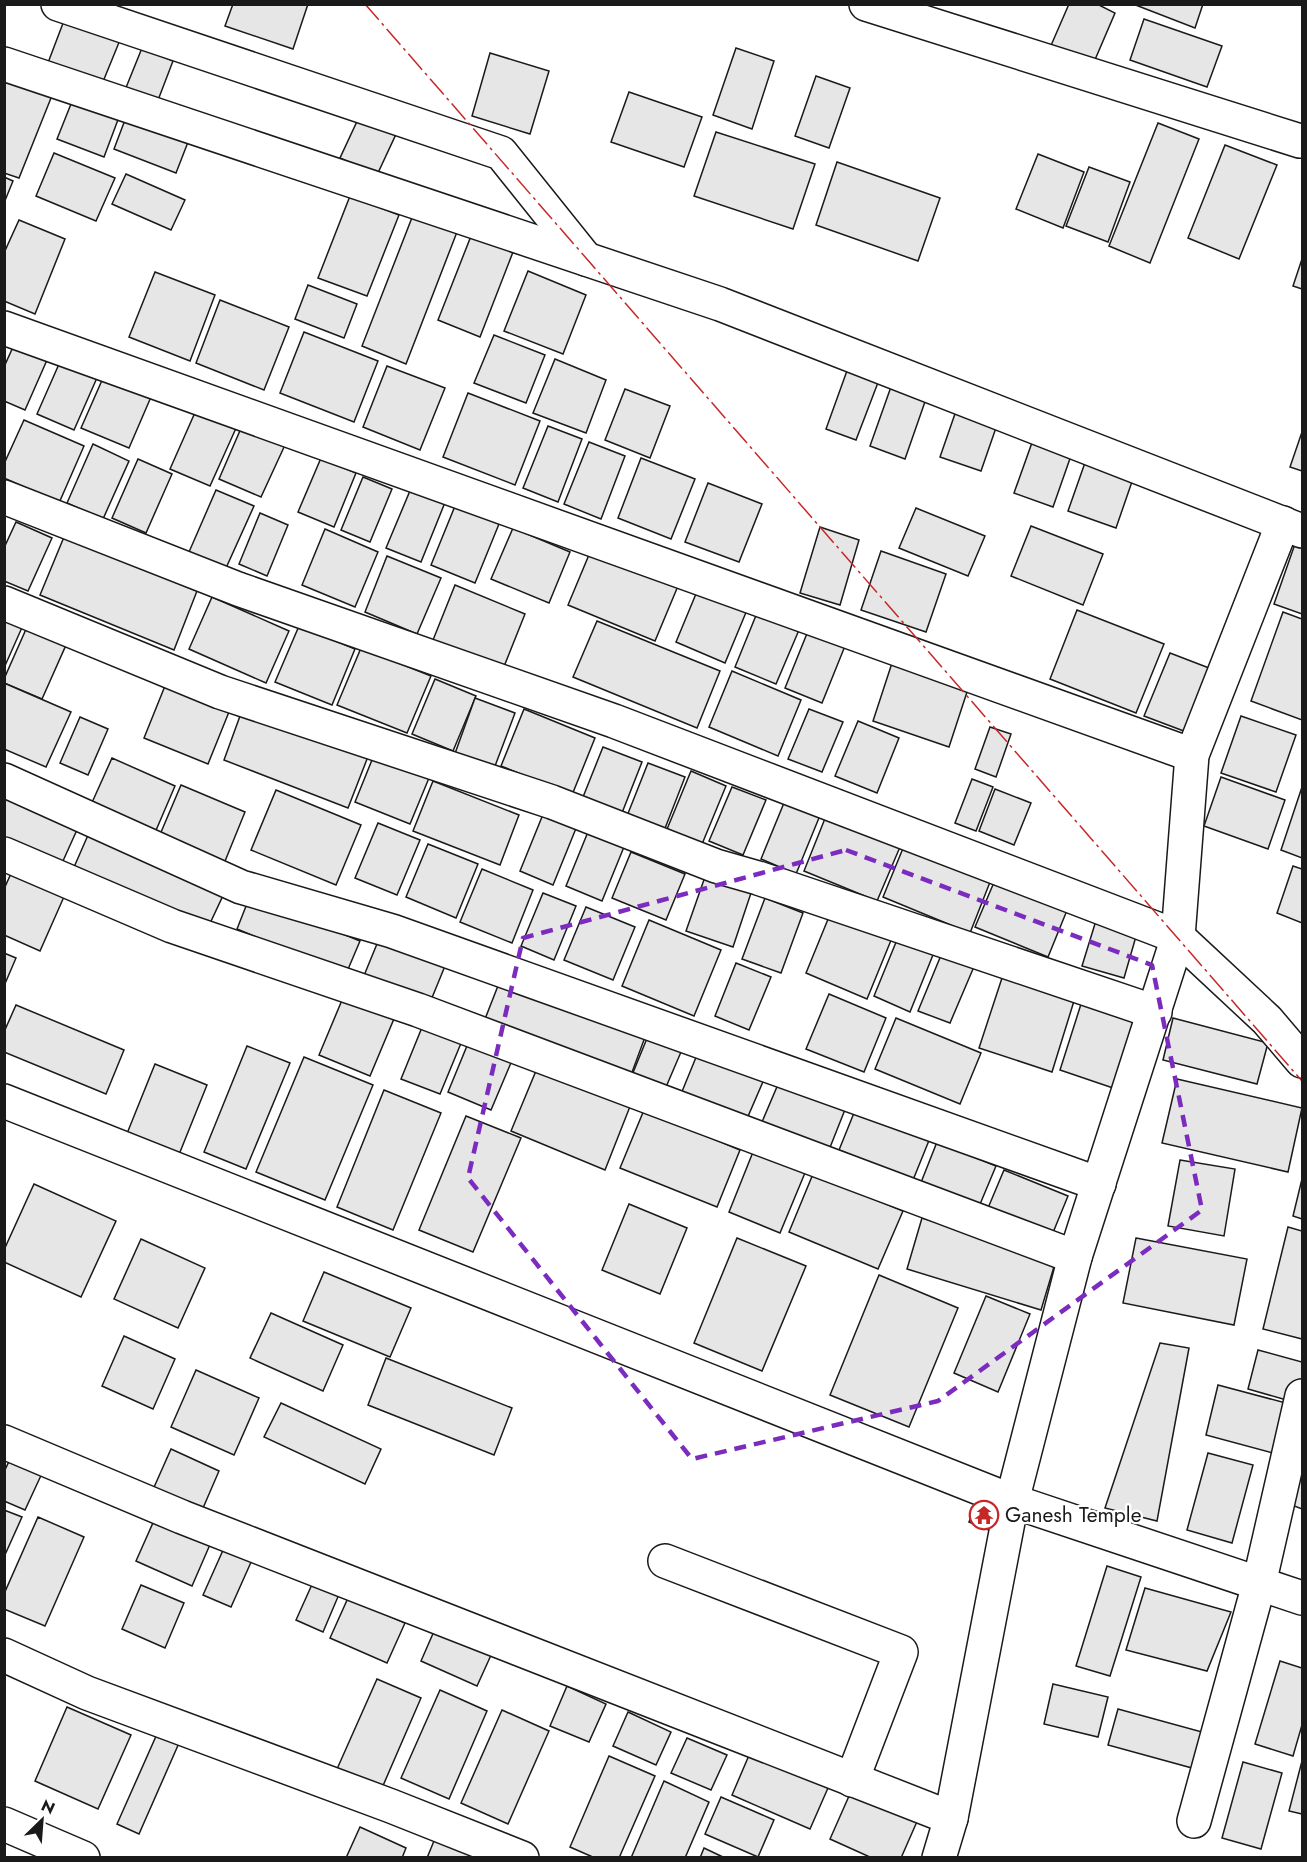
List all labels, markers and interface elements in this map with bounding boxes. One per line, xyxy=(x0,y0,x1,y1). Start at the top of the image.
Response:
temple icon: Ganesh Temple xyxy=(968,1499,1000,1531)
place label: Ganesh Temple xyxy=(1005,1500,1142,1530)
north arrow xyxy=(12,1790,72,1850)
text: N xyxy=(38,1794,59,1820)

